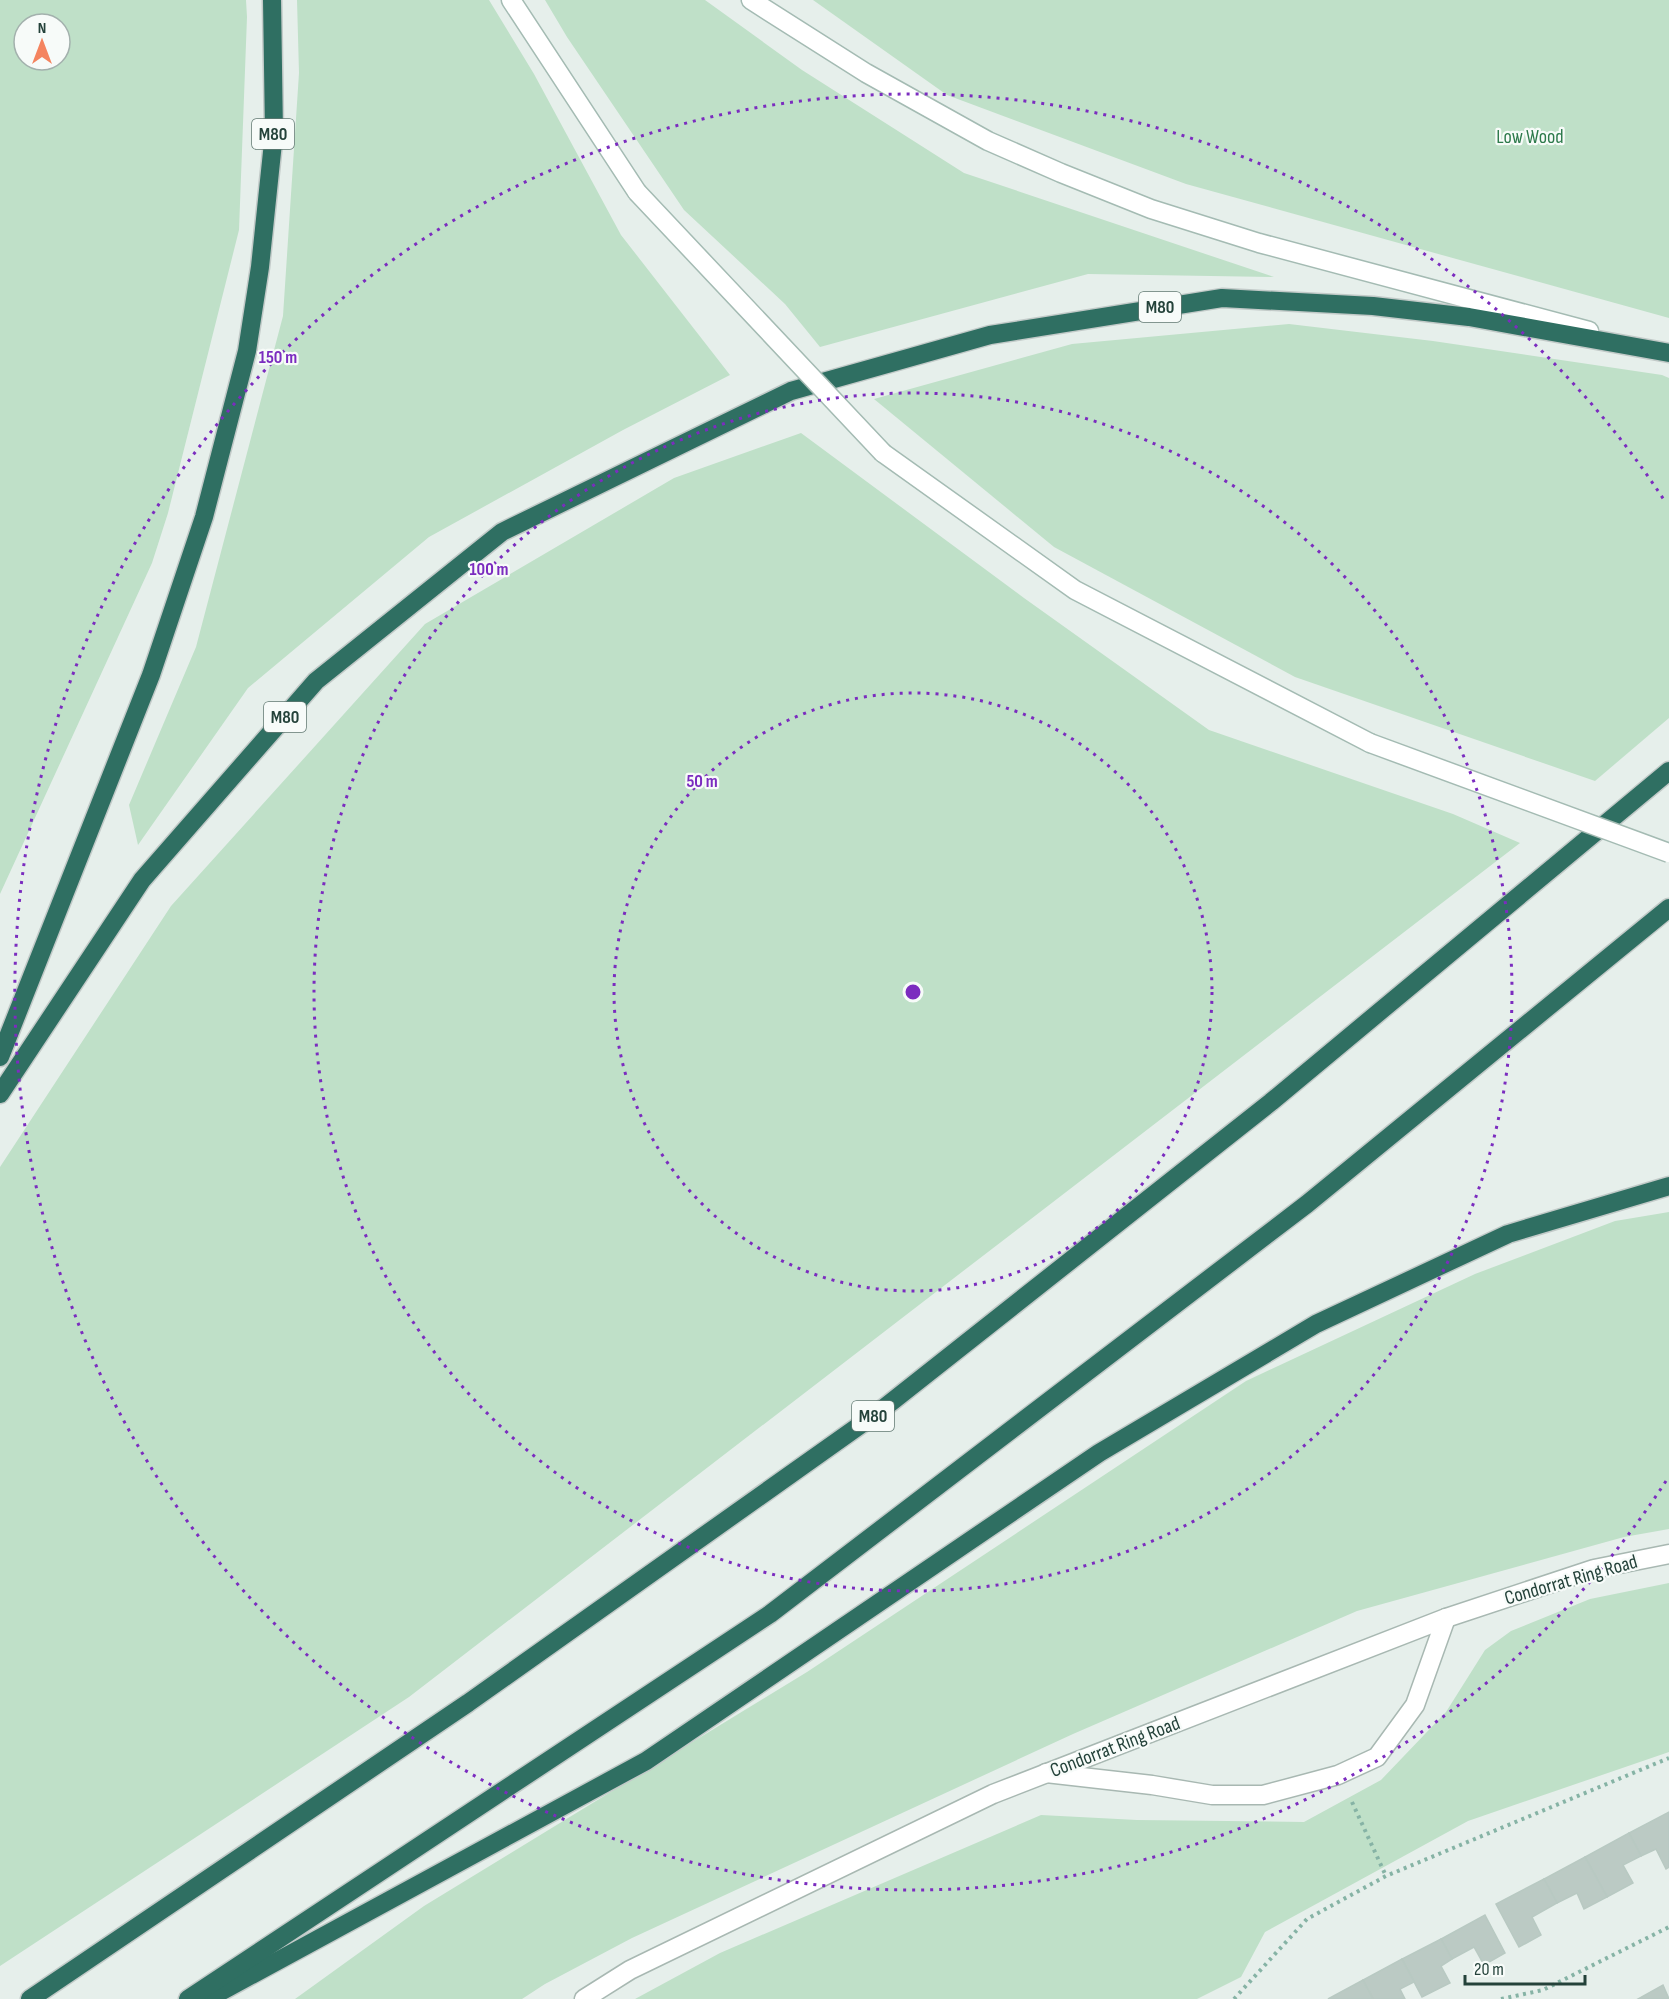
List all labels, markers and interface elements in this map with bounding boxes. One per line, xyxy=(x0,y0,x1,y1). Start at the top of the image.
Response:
north arrow xyxy=(12,12,72,72)
text: N xyxy=(38,19,46,38)
road number: M80 xyxy=(252,119,294,149)
park label: Low Wood xyxy=(1496,125,1564,149)
road number: M80 xyxy=(1139,292,1181,322)
text: 150 m xyxy=(259,347,297,368)
text: 100 m xyxy=(470,559,509,580)
road number: M80 xyxy=(264,702,306,732)
text: 50 m xyxy=(686,771,718,792)
centre of rings xyxy=(903,982,923,1002)
road number: M80 xyxy=(852,1401,894,1431)
street label: Condorrat Ring Road xyxy=(1502,1550,1640,1610)
street label: Condorrat Ring Road xyxy=(1047,1711,1183,1783)
scale bar xyxy=(1465,1948,1585,1986)
text: 20 m xyxy=(1474,1959,1504,1980)

